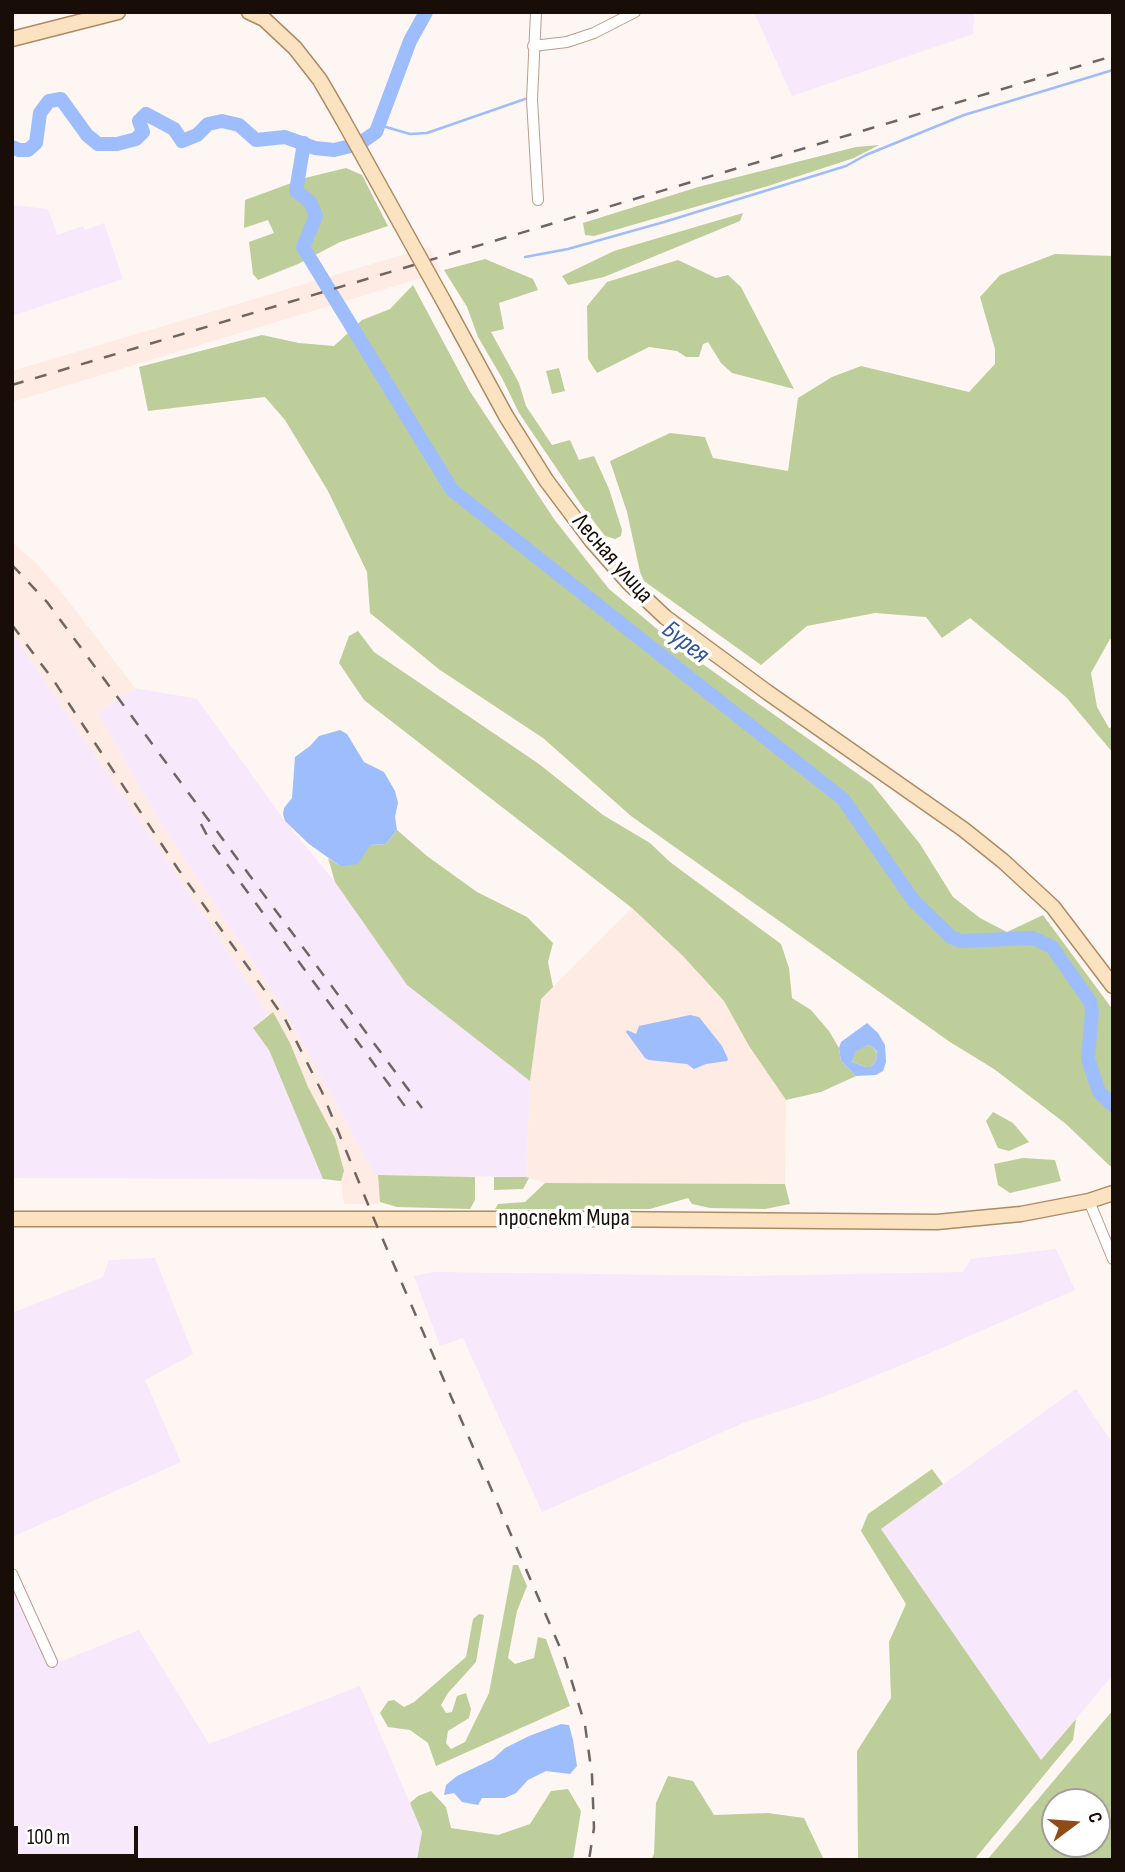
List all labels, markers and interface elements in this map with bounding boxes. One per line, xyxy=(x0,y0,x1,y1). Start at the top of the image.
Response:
street label: Лесная улица xyxy=(565,508,659,610)
water label: Бурея xyxy=(655,615,715,671)
street label: проспект Мира xyxy=(498,1205,630,1233)
north arrow xyxy=(1041,1788,1111,1858)
text: С xyxy=(1082,1810,1107,1825)
scale bar xyxy=(18,1812,142,1856)
text: 100 m xyxy=(27,1825,70,1850)

